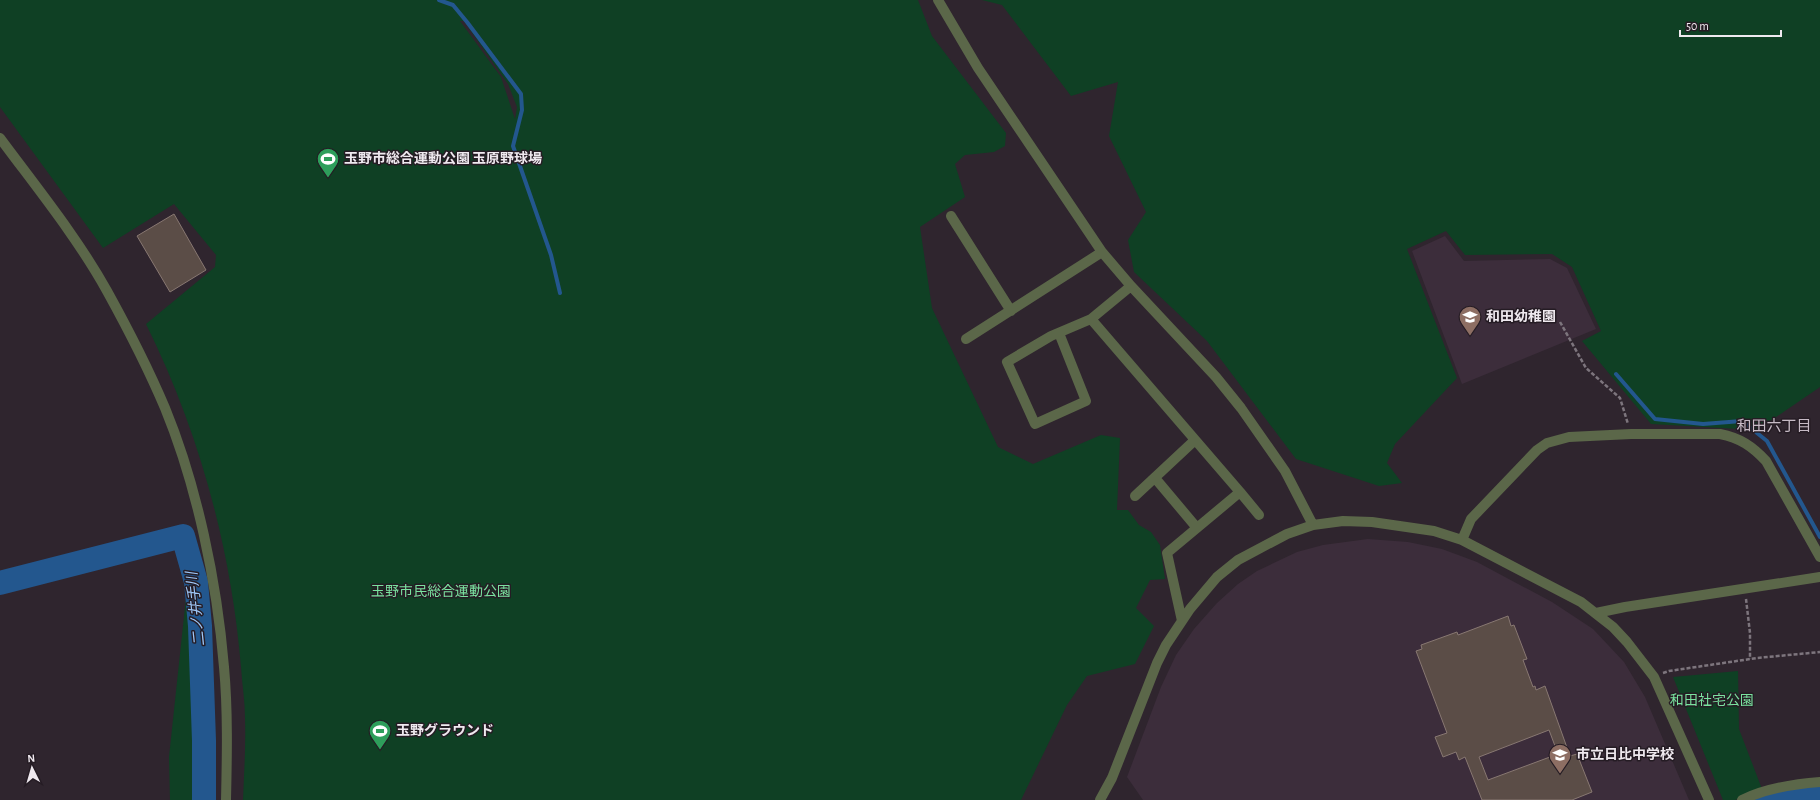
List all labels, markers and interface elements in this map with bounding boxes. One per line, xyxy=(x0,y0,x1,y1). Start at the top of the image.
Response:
scale bar xyxy=(1680,12,1781,38)
text: 50 m xyxy=(1686,20,1709,32)
sports icon: 玉野市総合運動公園 玉原野球場 xyxy=(315,146,341,179)
place label: 玉野市総合運動公園 玉原野球場 xyxy=(344,150,542,166)
school or university icon: 和田幼稚園 xyxy=(1457,304,1483,337)
place label: 和田幼稚園 xyxy=(1486,308,1556,324)
district label: 和田六丁目 xyxy=(1736,418,1812,434)
water label: 二ノ井手川 xyxy=(183,569,207,647)
park label: 玉野市民総合運動公園 xyxy=(371,584,511,599)
park label: 和田社宅公園 xyxy=(1670,693,1754,708)
sports icon: 玉野グラウンド xyxy=(367,718,393,751)
place label: 玉野グラウンド xyxy=(396,722,494,738)
school or university icon: 市立日比中学校 xyxy=(1547,742,1573,775)
place label: 市立日比中学校 xyxy=(1576,747,1674,762)
north arrow xyxy=(12,748,52,788)
text: N xyxy=(27,753,35,764)

